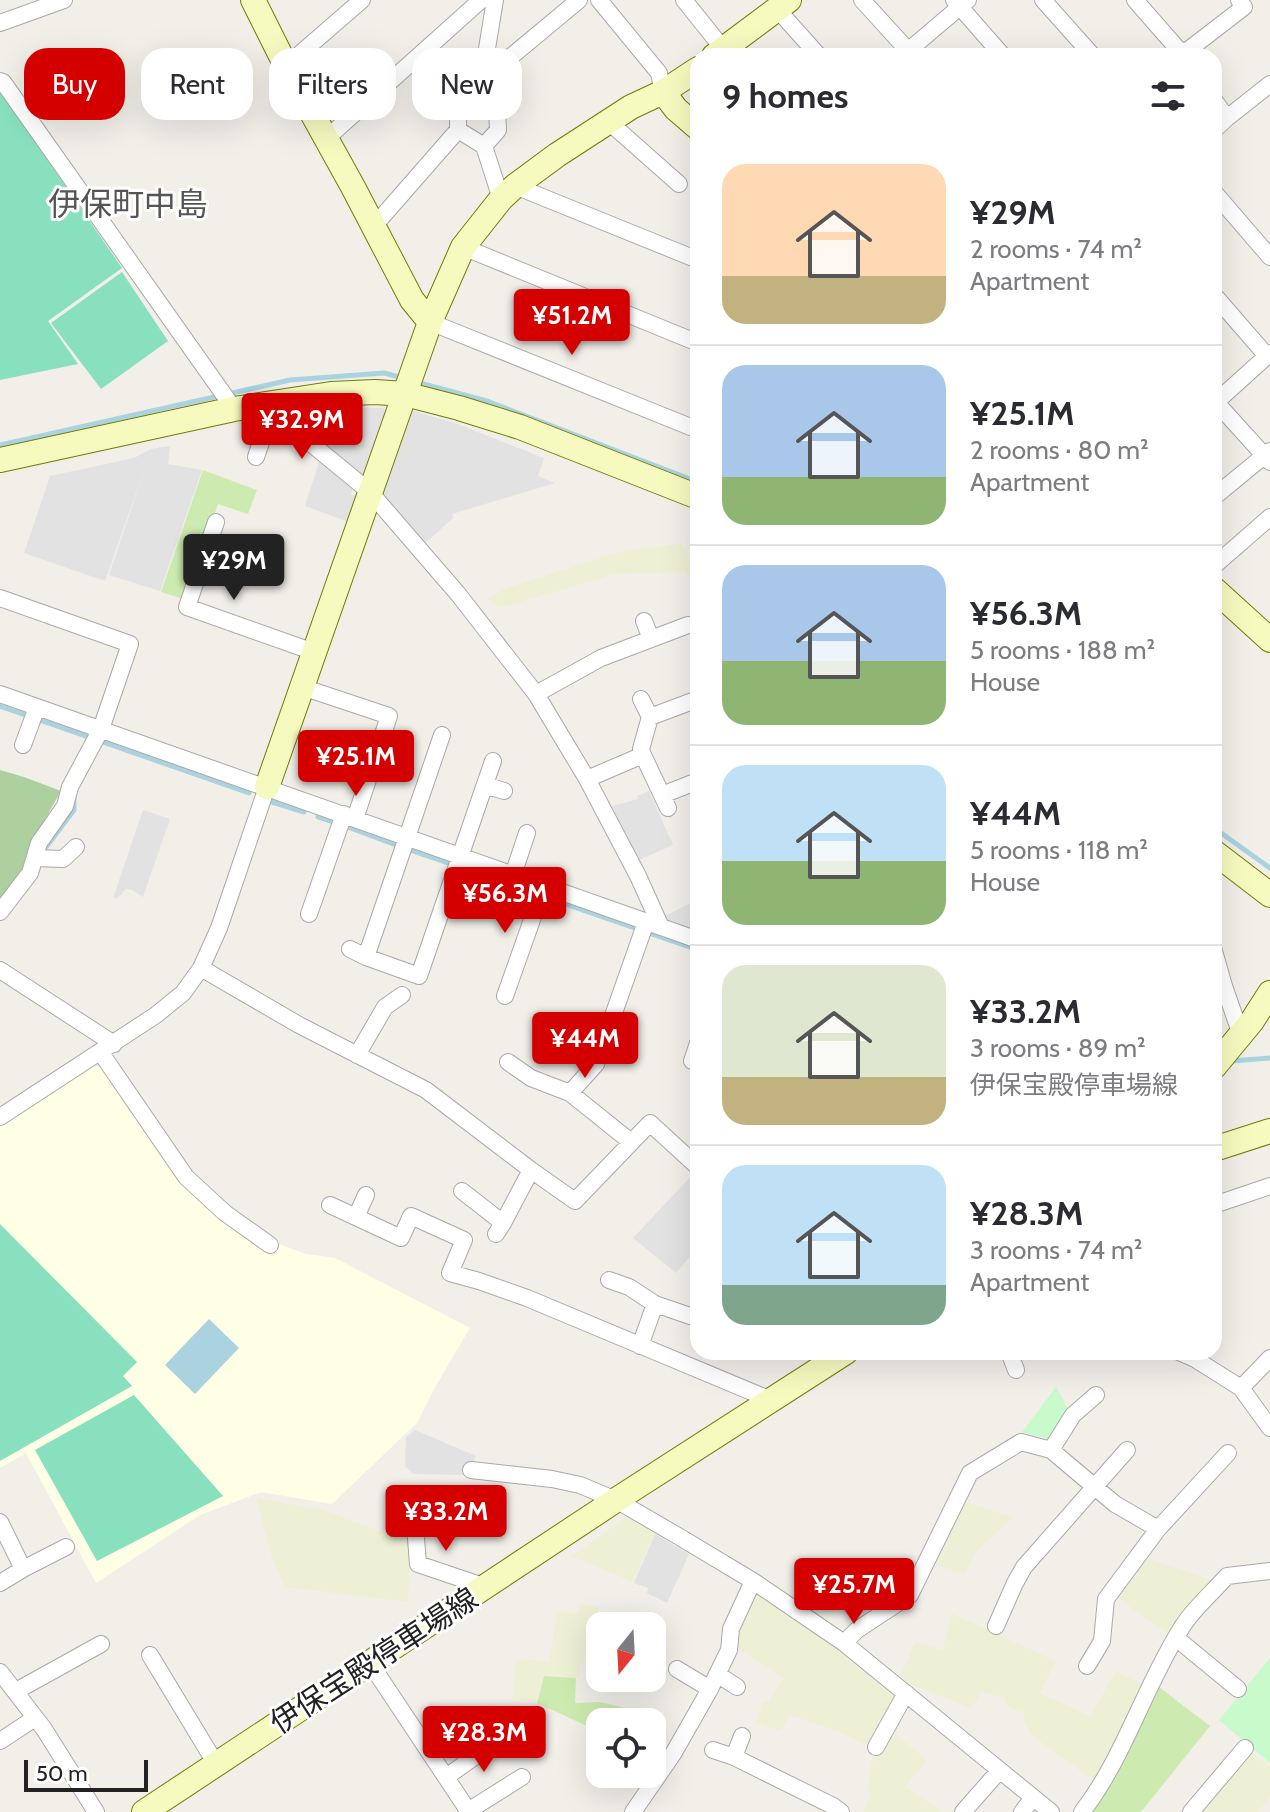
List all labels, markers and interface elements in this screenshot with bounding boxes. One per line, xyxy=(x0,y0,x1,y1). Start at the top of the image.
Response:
chip: Buy xyxy=(24,48,125,120)
chip: Rent xyxy=(141,48,253,120)
chip: Filters xyxy=(269,48,396,120)
chip: New xyxy=(412,48,522,120)
icon: filters xyxy=(1146,74,1190,118)
text: 9 homes xyxy=(722,75,848,117)
district label: 伊保町中島 xyxy=(48,184,208,223)
text: ¥29M xyxy=(970,191,1056,233)
icon: home xyxy=(786,196,882,292)
text: 2 rooms · 74 m² xyxy=(970,233,1142,265)
text: Apartment xyxy=(970,265,1089,297)
pin: ¥51.2M xyxy=(507,289,637,357)
text: ¥51.2M xyxy=(532,299,612,331)
text: ¥25.1M xyxy=(970,392,1075,434)
pin: ¥32.9M xyxy=(237,393,367,461)
icon: home xyxy=(786,397,882,493)
text: ¥32.9M xyxy=(260,403,344,435)
text: 2 rooms · 80 m² xyxy=(970,434,1149,466)
text: Apartment xyxy=(970,466,1089,498)
pin: ¥29M xyxy=(187,534,281,602)
text: ¥29M xyxy=(201,544,267,576)
text: ¥56.3M xyxy=(970,592,1082,634)
icon: home xyxy=(786,597,882,693)
text: 5 rooms · 188 m² xyxy=(970,634,1155,666)
text: House xyxy=(970,666,1040,698)
pin: ¥25.1M xyxy=(291,730,421,798)
text: ¥25.1M xyxy=(316,740,396,772)
text: ¥44M xyxy=(970,792,1061,834)
icon: home xyxy=(786,797,882,893)
text: 5 rooms · 118 m² xyxy=(970,834,1148,866)
text: House xyxy=(970,866,1040,898)
pin: ¥56.3M xyxy=(440,867,570,935)
text: ¥56.3M xyxy=(462,877,548,909)
text: ¥33.2M xyxy=(970,990,1081,1032)
icon: home xyxy=(786,997,882,1093)
pin: ¥44M xyxy=(538,1012,632,1080)
text: ¥44M xyxy=(550,1022,620,1054)
text: 3 rooms · 89 m² xyxy=(970,1032,1146,1064)
text: 伊保宝殿停車場線 xyxy=(970,1069,1178,1101)
text: ¥28.3M xyxy=(970,1192,1083,1234)
icon: home xyxy=(786,1197,882,1293)
text: 3 rooms · 74 m² xyxy=(970,1234,1142,1266)
text: Apartment xyxy=(970,1266,1089,1298)
pin: ¥33.2M xyxy=(381,1485,511,1553)
text: ¥33.2M xyxy=(404,1495,488,1527)
pin: ¥25.7M xyxy=(789,1558,919,1626)
text: ¥25.7M xyxy=(812,1568,896,1600)
street label: 伊保宝殿停車場線 xyxy=(263,1580,484,1741)
north arrow xyxy=(586,1612,666,1692)
map controls xyxy=(586,1612,666,1788)
pin: ¥28.3M xyxy=(419,1706,549,1774)
button: locate xyxy=(586,1708,666,1788)
text: ¥28.3M xyxy=(441,1716,527,1748)
scale bar xyxy=(24,1756,148,1792)
text: 50 m xyxy=(36,1760,88,1787)

